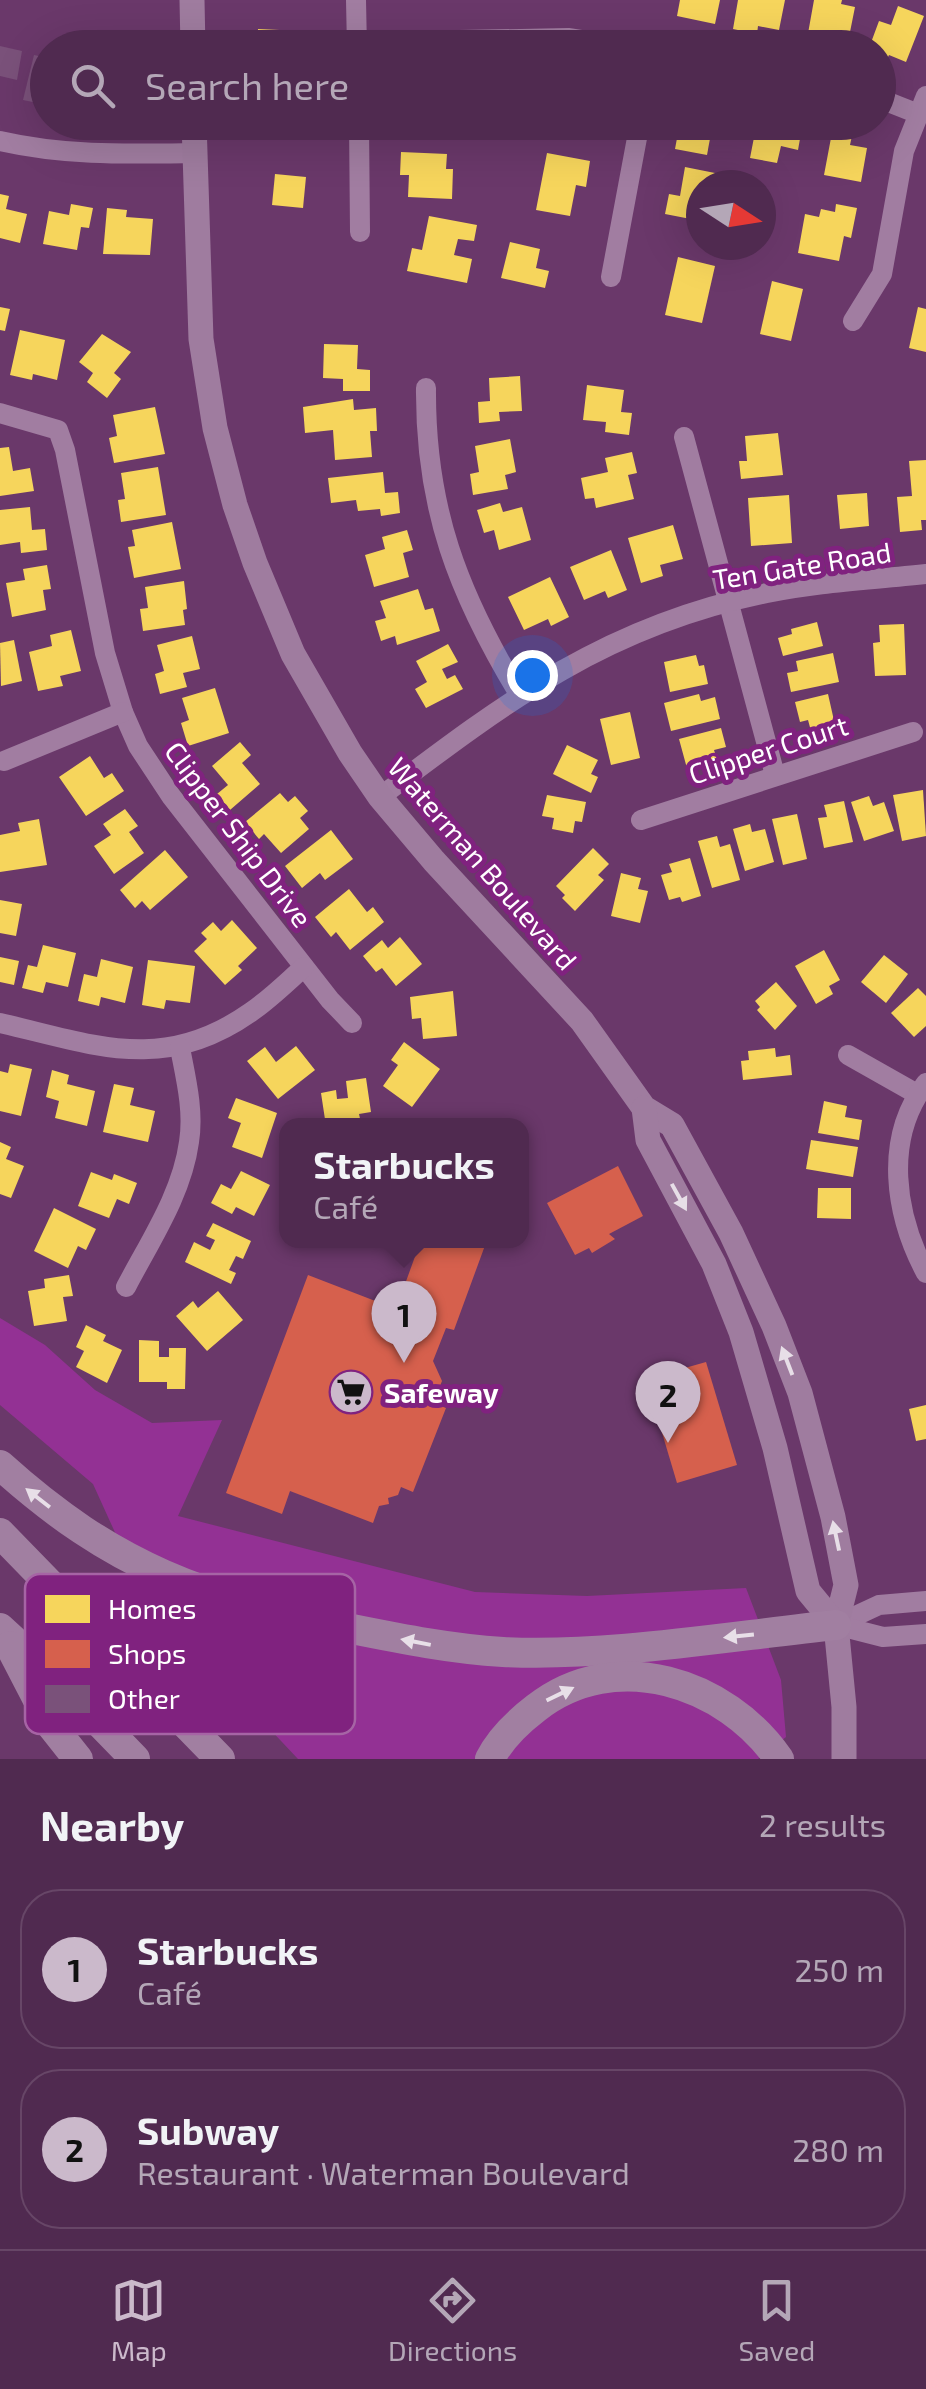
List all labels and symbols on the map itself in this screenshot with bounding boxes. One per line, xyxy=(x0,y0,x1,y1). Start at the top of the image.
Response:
north arrow xyxy=(686,170,776,260)
street label: Ten Gate Road xyxy=(710,534,894,596)
your location xyxy=(507,650,558,701)
street label: Clipper Court xyxy=(684,707,852,791)
street label: Clipper Ship Drive xyxy=(158,735,320,933)
street label: Waterman Boulevard xyxy=(381,750,585,976)
one-way arrow xyxy=(671,1182,688,1211)
pin: 1 xyxy=(372,1280,436,1363)
one-way arrow xyxy=(779,1345,795,1375)
pin: 2 xyxy=(636,1360,700,1443)
supermarket icon: Safeway xyxy=(328,1369,374,1415)
place label: Safeway xyxy=(384,1375,499,1409)
one-way arrow xyxy=(26,1488,51,1509)
one-way arrow xyxy=(828,1520,844,1551)
legend xyxy=(25,1574,355,1734)
text: Homes xyxy=(108,1591,196,1625)
one-way arrow xyxy=(723,1628,755,1644)
one-way arrow xyxy=(400,1633,431,1649)
text: Shops xyxy=(108,1636,186,1670)
text: Other xyxy=(108,1681,180,1715)
one-way arrow xyxy=(546,1685,575,1702)

